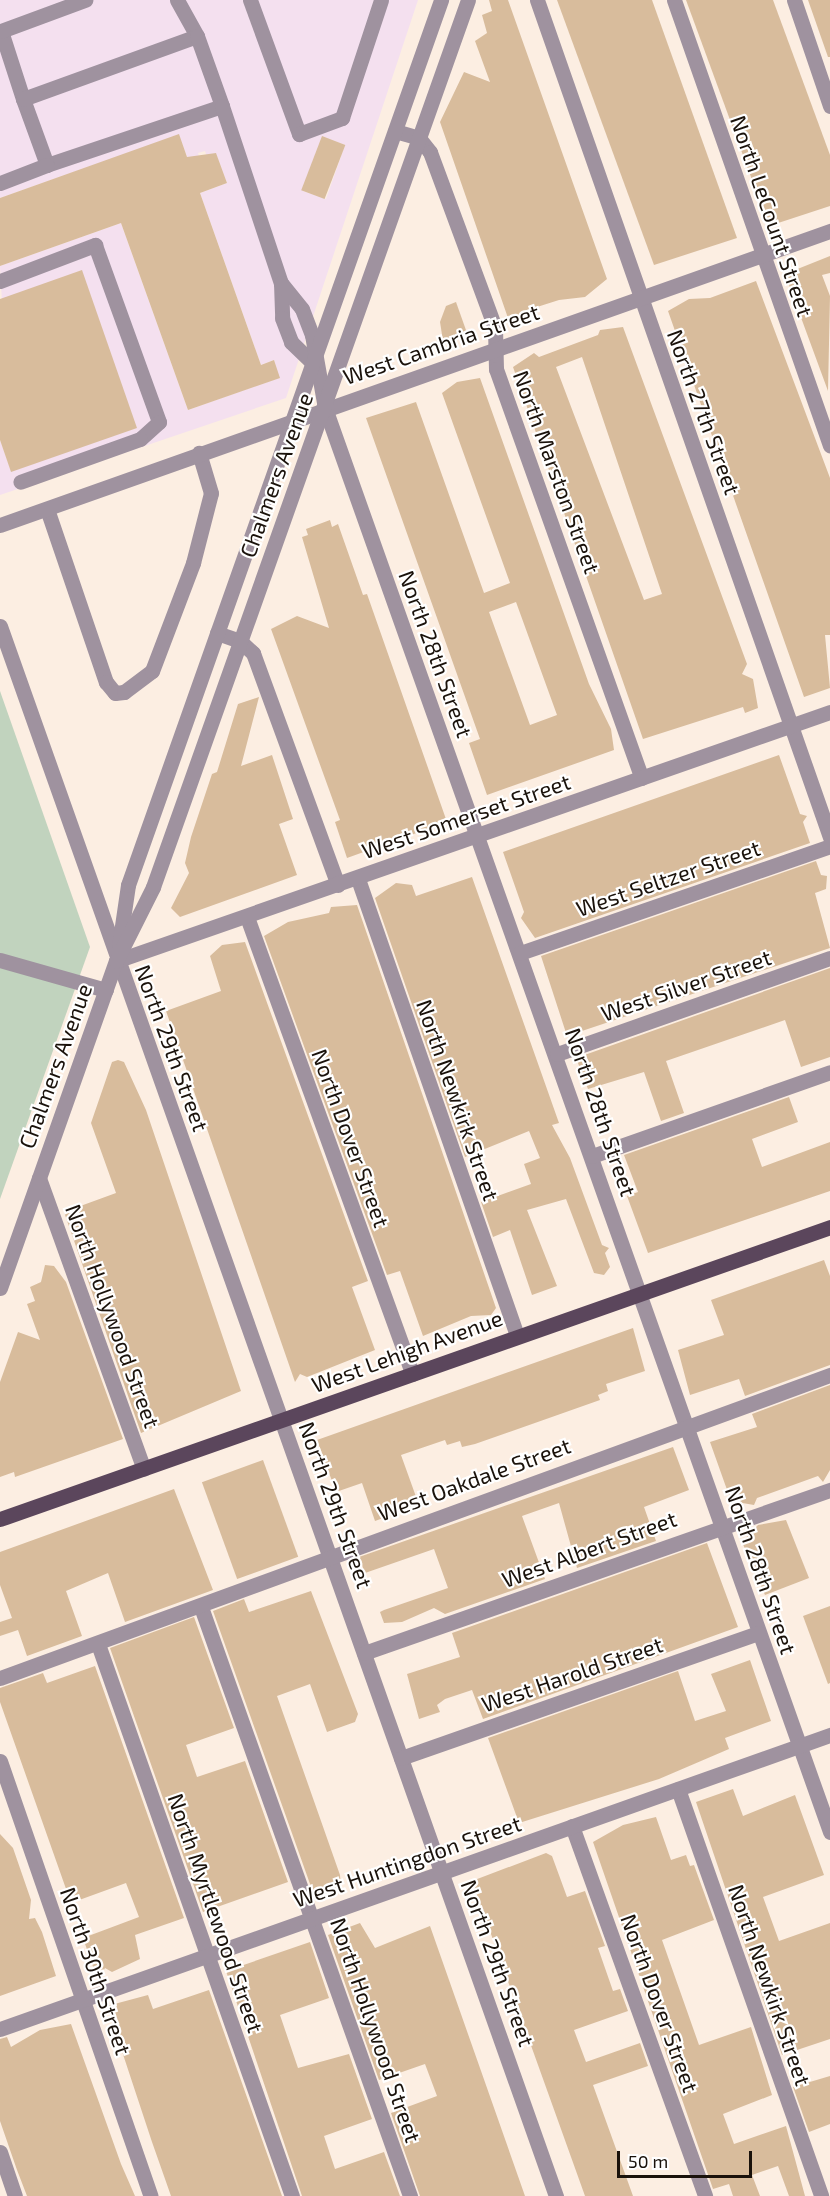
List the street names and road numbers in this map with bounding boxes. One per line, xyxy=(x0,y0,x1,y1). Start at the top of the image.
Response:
street label: North LeCount Street xyxy=(725,112,819,320)
street label: West Cambria Street xyxy=(340,298,542,390)
street label: North 27th Street xyxy=(662,326,746,498)
street label: North Marston Street xyxy=(508,367,606,577)
street label: Chalmers Avenue xyxy=(234,389,318,561)
street label: North 28th Street xyxy=(394,567,478,741)
street label: West Somerset Street xyxy=(358,768,574,864)
street label: West Seltzer Street xyxy=(572,834,764,922)
street label: West Silver Street xyxy=(597,943,775,1027)
street label: North 29th Street xyxy=(130,961,214,1135)
street label: Chalmers Avenue xyxy=(13,980,97,1152)
street label: North Newkirk Street xyxy=(411,996,505,1204)
street label: North 28th Street xyxy=(560,1025,642,1199)
street label: North Dover Street xyxy=(306,1045,396,1231)
street label: North Hollywood Street xyxy=(60,1201,166,1431)
street label: West Lehigh Avenue xyxy=(308,1304,506,1398)
street label: North 29th Street xyxy=(294,1418,378,1592)
street label: West Oakdale Street xyxy=(374,1432,574,1526)
street label: North 28th Street xyxy=(720,1483,802,1657)
street label: West Albert Street xyxy=(498,1505,680,1593)
street label: West Harold Street xyxy=(478,1631,666,1717)
street label: North Myrtlewood Street xyxy=(163,1790,269,2036)
street label: West Huntingdon Street xyxy=(289,1810,525,1912)
street label: North 29th Street xyxy=(456,1876,540,2050)
street label: North Newkirk Street xyxy=(723,1881,817,2089)
street label: North 30th Street xyxy=(55,1884,137,2058)
street label: North Dover Street xyxy=(615,1910,705,2096)
street label: North Hollywood Street xyxy=(325,1914,427,2146)

